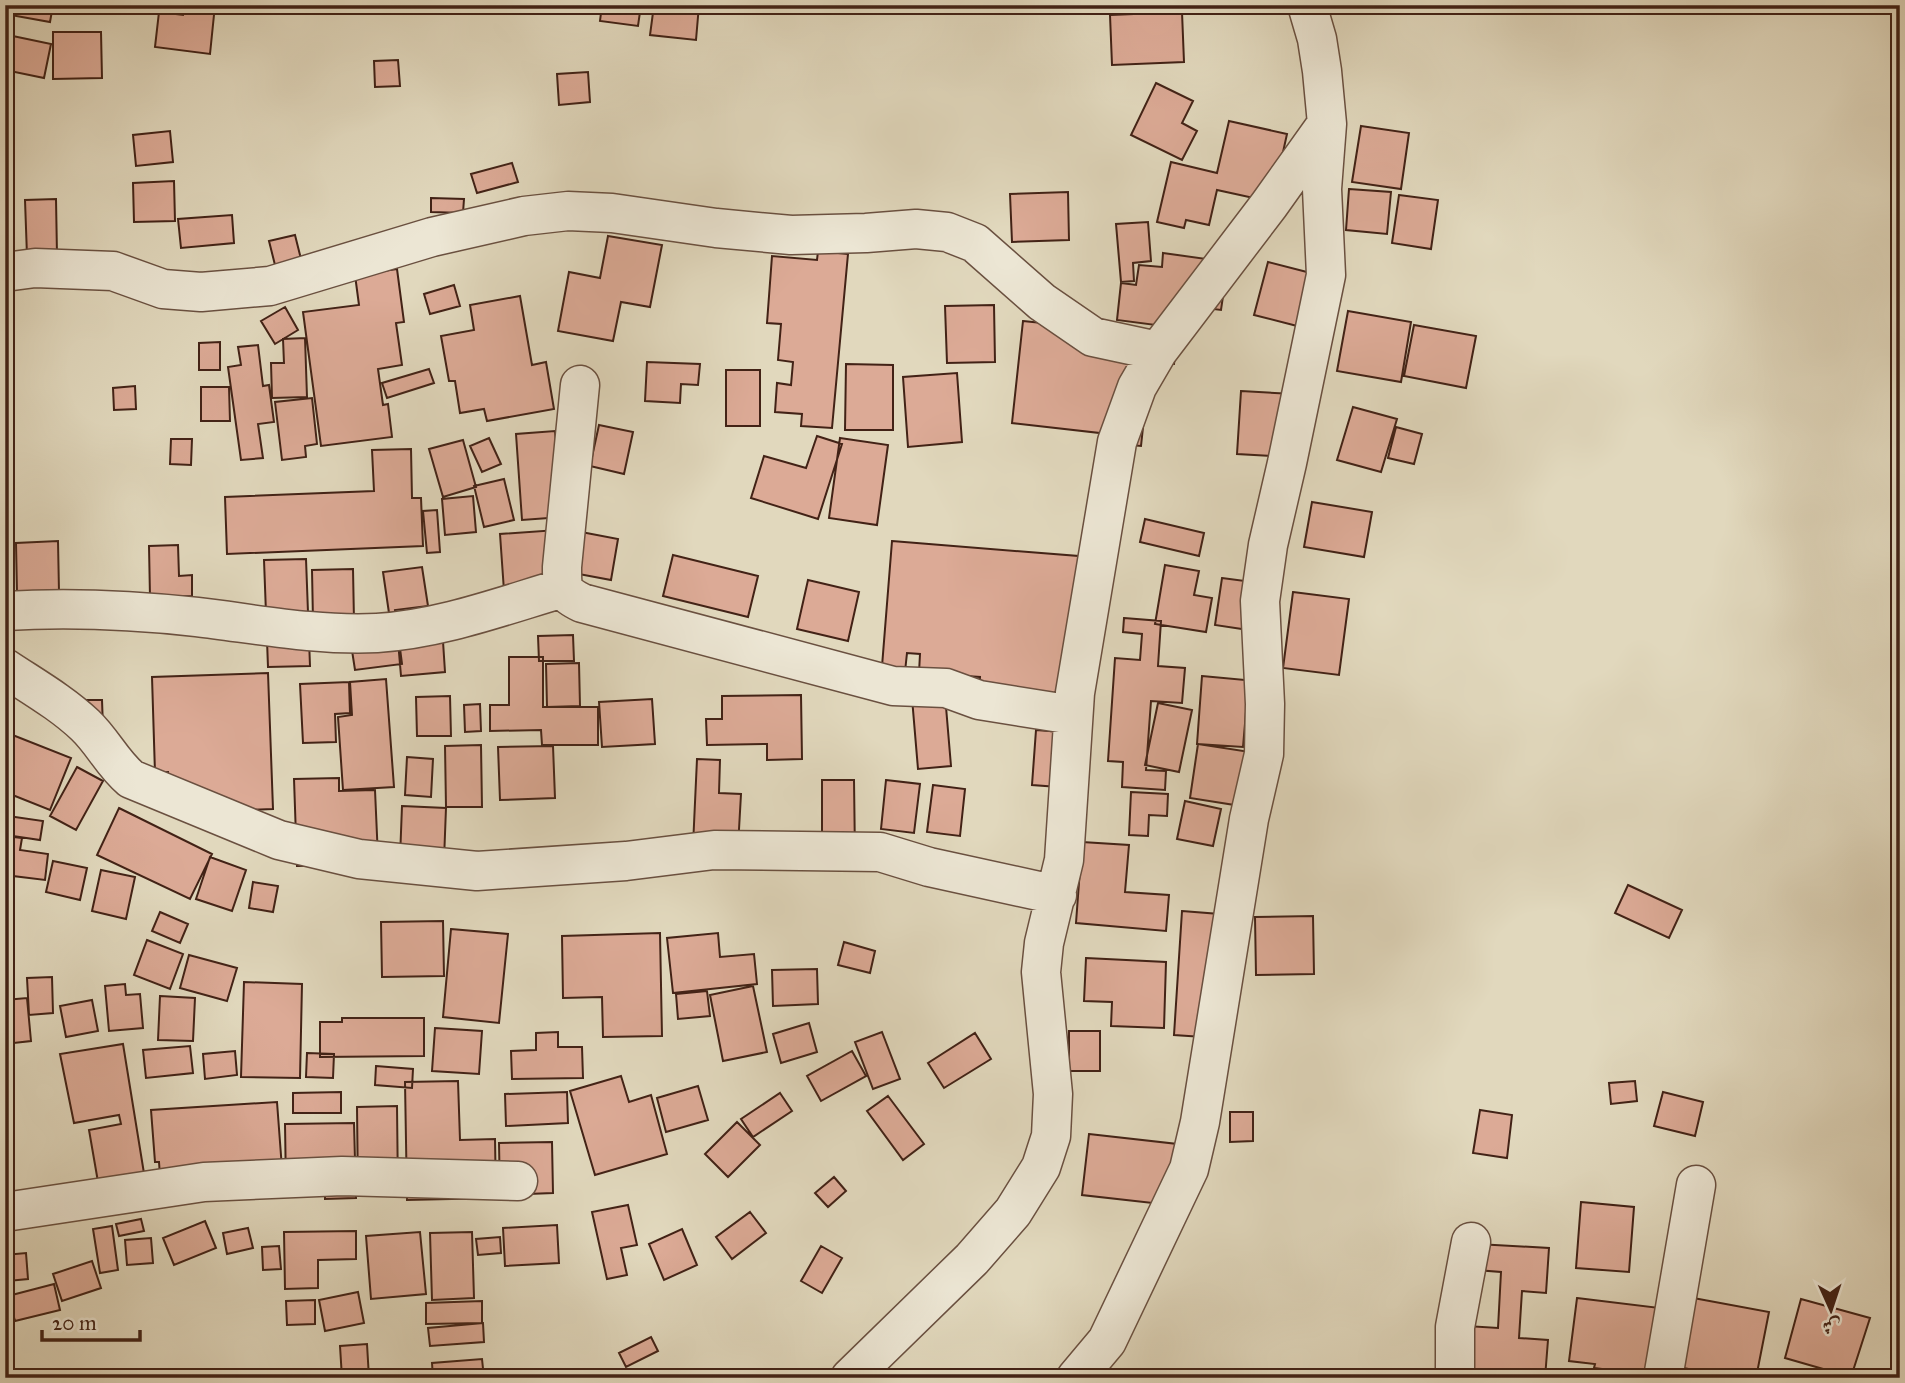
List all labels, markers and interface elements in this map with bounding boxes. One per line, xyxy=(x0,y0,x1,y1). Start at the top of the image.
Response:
north arrow xyxy=(1797,1274,1867,1344)
scale bar xyxy=(42,1299,140,1343)
text: 20 m xyxy=(52,1310,97,1336)
text: ش xyxy=(1822,1314,1842,1338)

